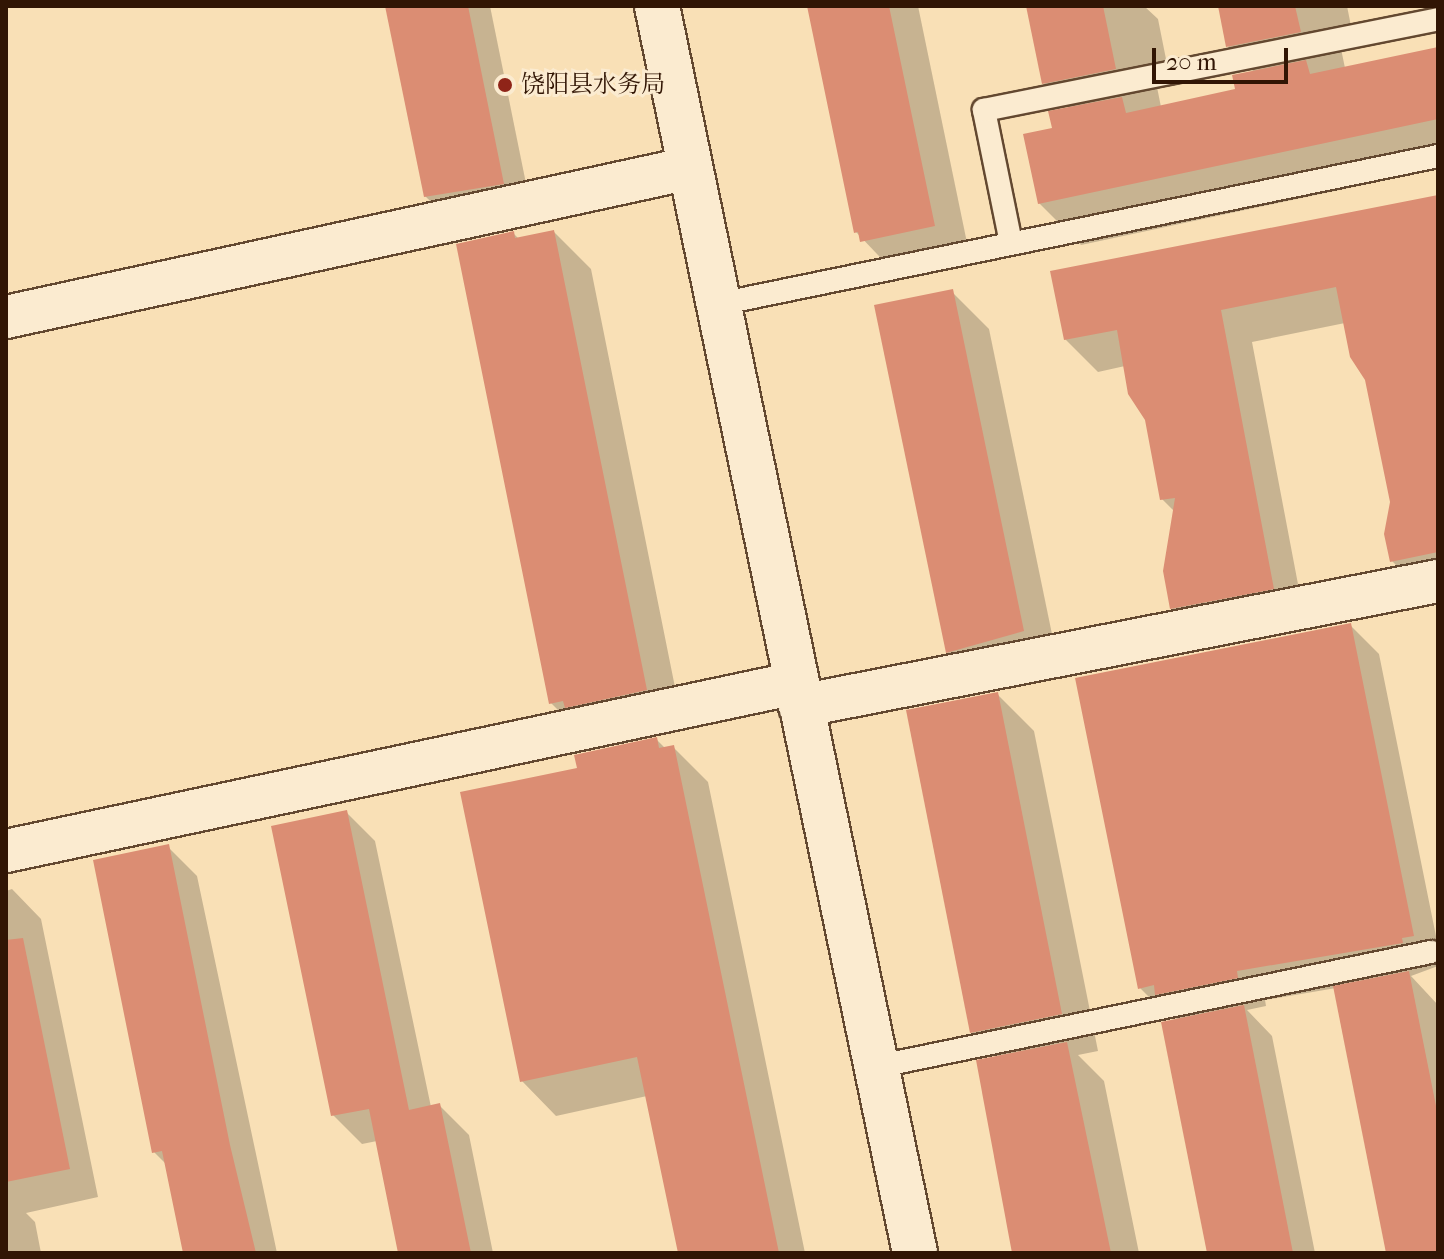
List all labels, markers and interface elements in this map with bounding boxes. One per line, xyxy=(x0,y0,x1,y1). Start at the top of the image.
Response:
scale bar xyxy=(1156,32,1292,82)
text: 20 m xyxy=(1166,48,1217,76)
place label: 饶阳县水务局 xyxy=(521,71,665,99)
marker: 饶阳县水务局 xyxy=(496,76,514,94)

